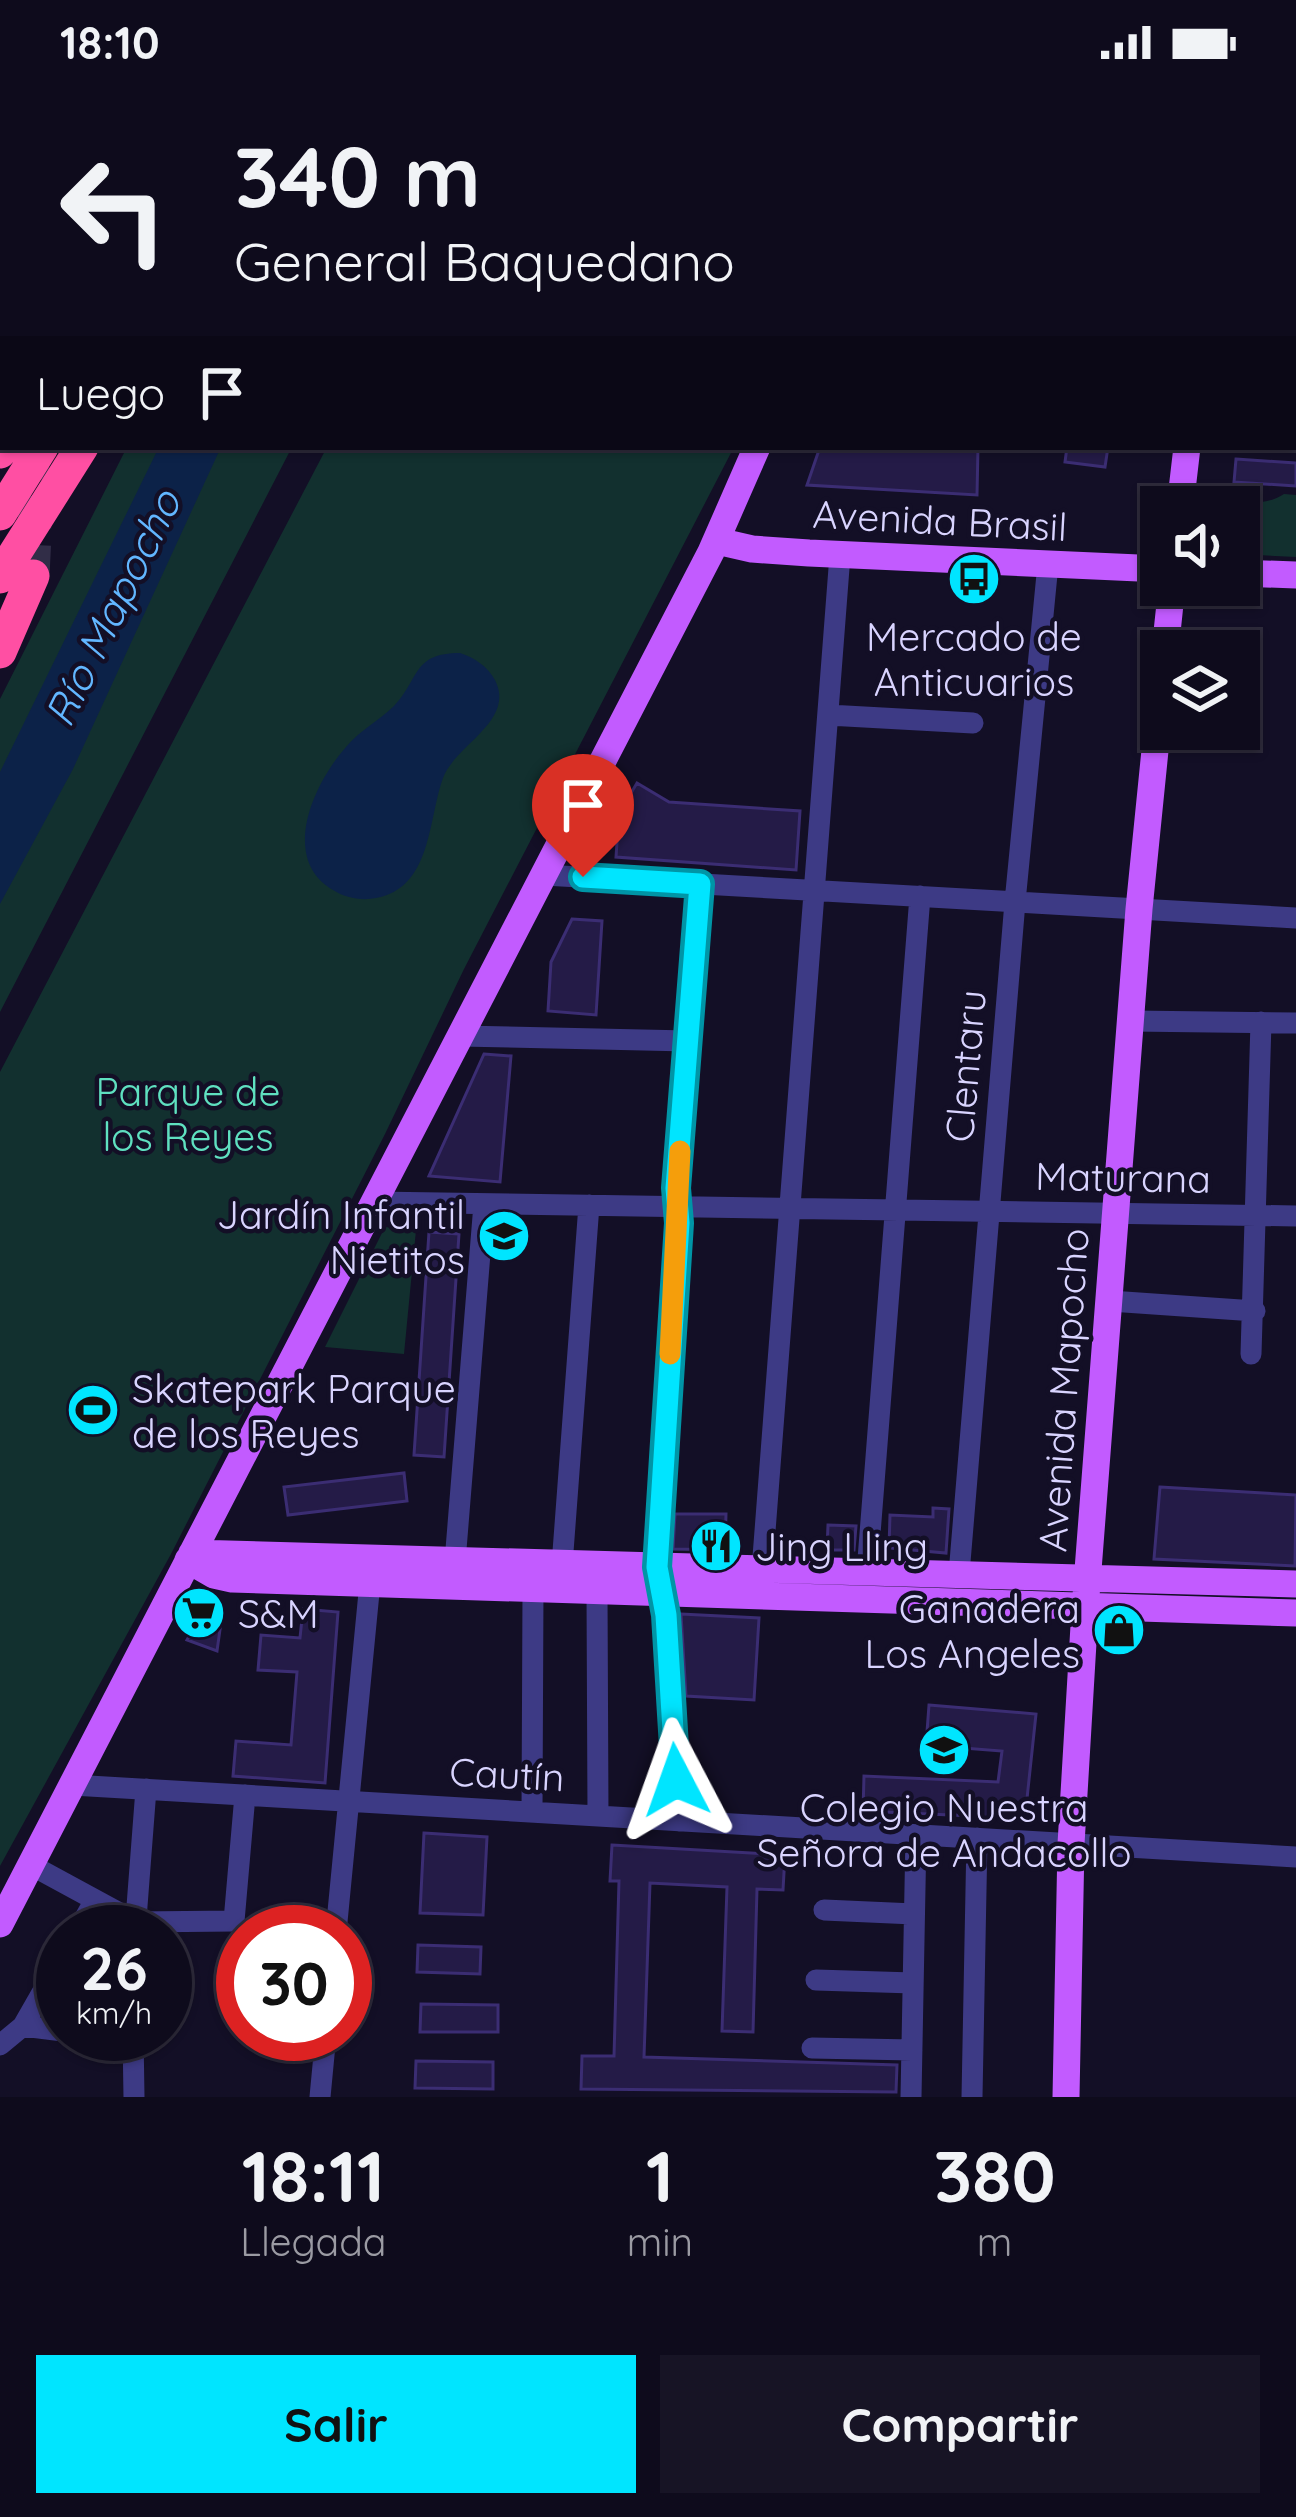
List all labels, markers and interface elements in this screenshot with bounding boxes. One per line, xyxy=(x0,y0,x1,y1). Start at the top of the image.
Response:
text: 18:10 xyxy=(60,14,160,70)
text: 340 m xyxy=(234,123,481,228)
icon: left xyxy=(36,132,192,288)
text: General Baquedano xyxy=(234,227,735,295)
icon: arrive xyxy=(189,360,255,426)
text: Luego xyxy=(36,365,165,421)
water label: Río Mapocho xyxy=(32,480,193,735)
map controls xyxy=(1140,486,1260,750)
button: sound xyxy=(1140,486,1260,606)
street label: Avenida Brasil xyxy=(812,489,1068,551)
bus stop icon: Mercado de Anticuarios xyxy=(946,551,1002,607)
place label: Mercado de Anticuarios xyxy=(866,612,1082,706)
button: layers xyxy=(1140,630,1260,750)
pin xyxy=(532,754,634,877)
icon: arrive xyxy=(550,772,616,838)
street label: Clentaru xyxy=(934,988,996,1144)
park label: Parque de los Reyes xyxy=(95,1067,281,1161)
street label: Maturana xyxy=(1035,1151,1211,1203)
place label: Jardín Infantil Nietitos xyxy=(217,1190,465,1284)
school or university icon: Jardín Infantil Nietitos xyxy=(476,1208,532,1264)
street label: Avenida Mapocho xyxy=(1027,1226,1099,1554)
place label: Skatepark Parque de los Reyes xyxy=(132,1364,456,1458)
sports icon: Skatepark Parque de los Reyes xyxy=(65,1382,121,1438)
restaurant icon: Jing Lling xyxy=(688,1518,744,1574)
place label: Jing Lling xyxy=(755,1522,928,1571)
place label: Ganadera Los Angeles xyxy=(864,1584,1080,1678)
supermarket icon: S&M xyxy=(171,1585,227,1641)
place label: S&M xyxy=(238,1589,319,1638)
shop icon: Ganadera Los Angeles xyxy=(1091,1602,1147,1658)
position arrow xyxy=(613,1717,739,1843)
school or university icon: Colegio Nuestra Señora de Andacollo xyxy=(916,1722,972,1778)
street label: Cautín xyxy=(448,1747,566,1801)
place label: Colegio Nuestra Señora de Andacollo xyxy=(756,1783,1132,1877)
speed limit sign: 30 xyxy=(216,1905,372,2061)
text: 26 xyxy=(80,1930,148,2005)
text: km/h xyxy=(76,1994,152,2032)
text: 18:11 xyxy=(242,2130,385,2220)
text: 1 xyxy=(646,2130,674,2220)
text: 380 xyxy=(933,2130,1056,2220)
text: Llegada xyxy=(240,2217,386,2266)
text: min xyxy=(627,2217,693,2266)
text: m xyxy=(977,2217,1012,2266)
button: Salir xyxy=(36,2355,636,2493)
button: Compartir xyxy=(660,2355,1260,2493)

